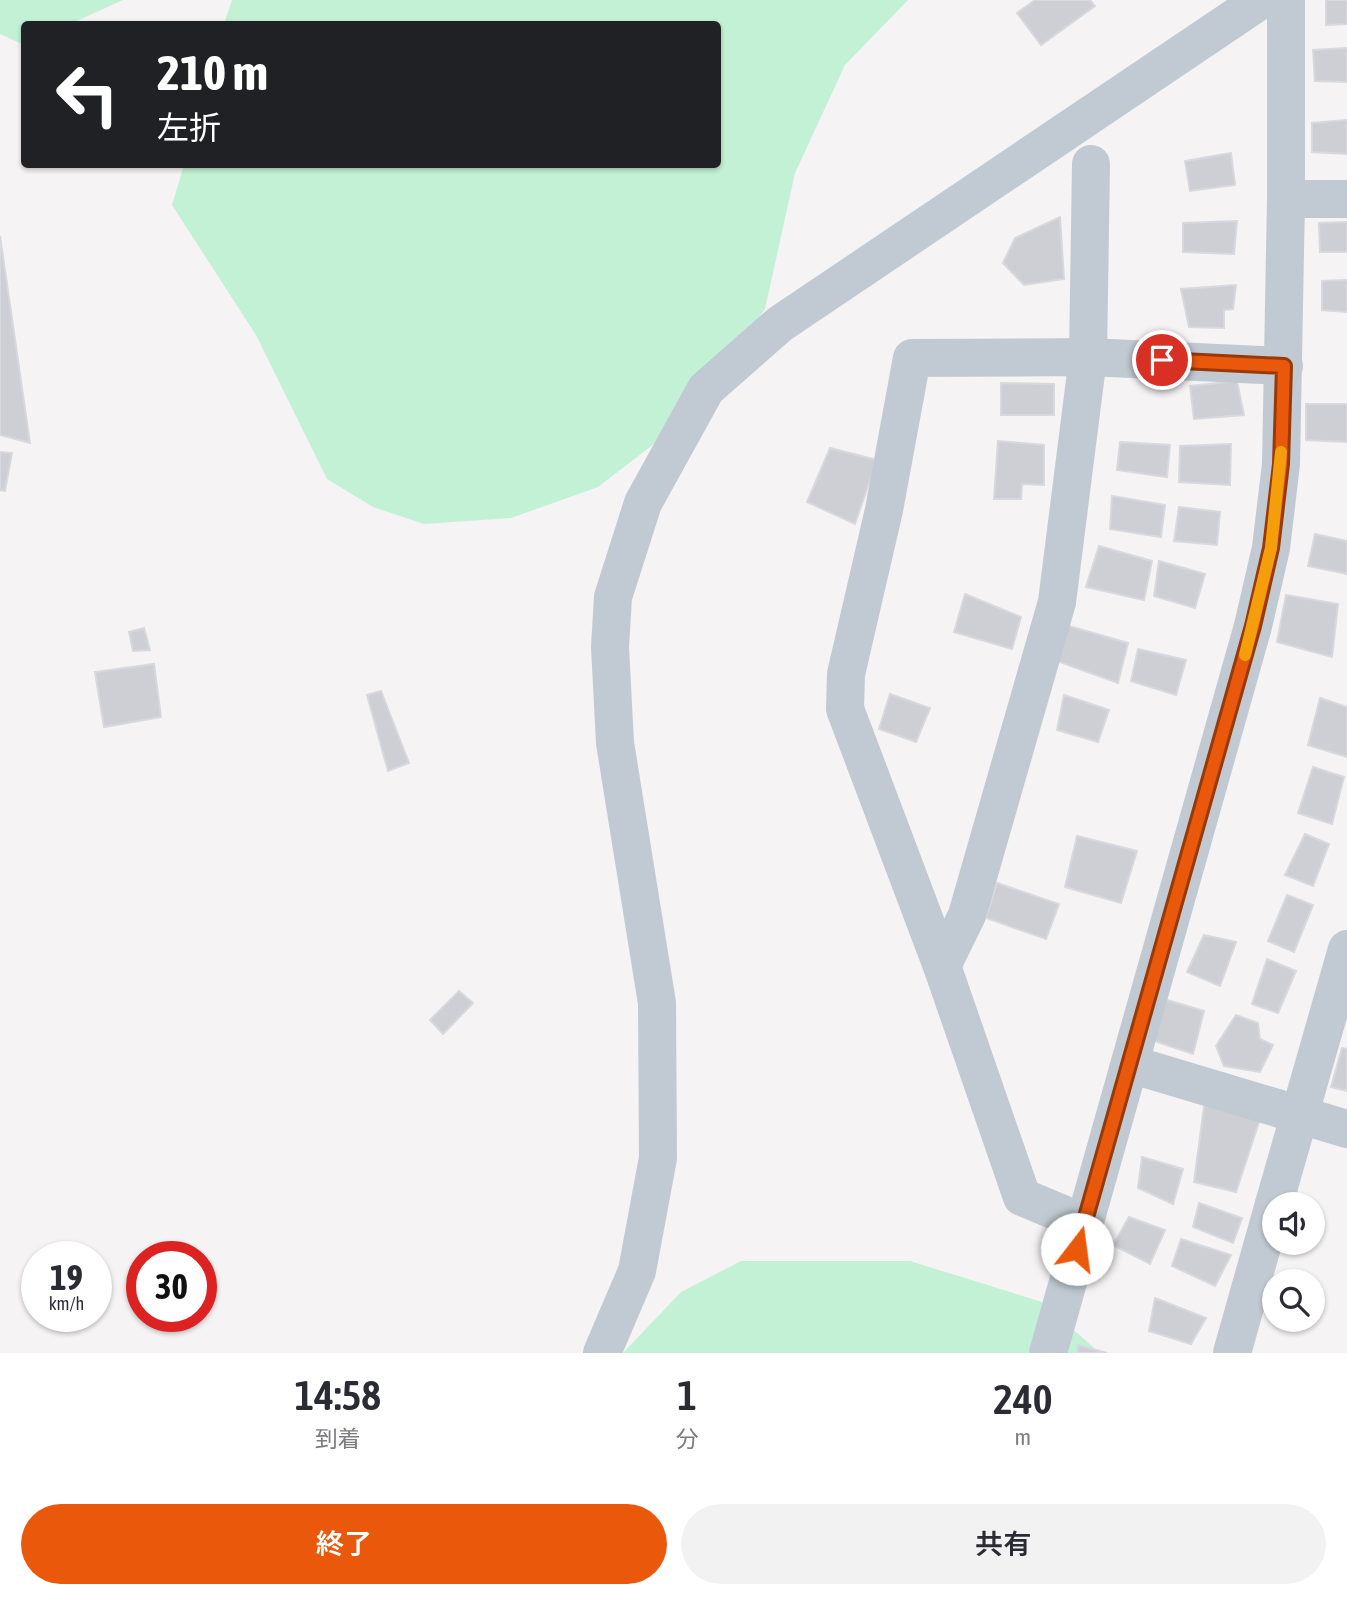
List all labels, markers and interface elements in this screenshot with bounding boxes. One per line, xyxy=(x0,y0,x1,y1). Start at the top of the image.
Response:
text: 210 m xyxy=(157,44,268,100)
icon: left xyxy=(42,49,133,140)
text: 左折 xyxy=(157,109,221,146)
pin xyxy=(1132,330,1192,390)
icon: arrive xyxy=(1143,341,1181,379)
map controls xyxy=(1262,1192,1325,1332)
button: sound xyxy=(1262,1192,1325,1255)
position arrow xyxy=(1040,1212,1114,1286)
speed limit sign: 30 xyxy=(126,1241,217,1332)
text: 19 xyxy=(50,1257,83,1297)
button: search xyxy=(1262,1269,1325,1332)
text: km/h xyxy=(49,1293,84,1314)
text: 14:58 xyxy=(295,1371,381,1419)
text: 1 xyxy=(677,1371,697,1419)
text: 240 xyxy=(993,1375,1052,1423)
text: m xyxy=(1015,1424,1031,1450)
text: 到着 xyxy=(315,1426,361,1452)
text: 分 xyxy=(676,1426,699,1452)
button: 終了 xyxy=(21,1504,667,1584)
button: 共有 xyxy=(681,1504,1326,1584)

